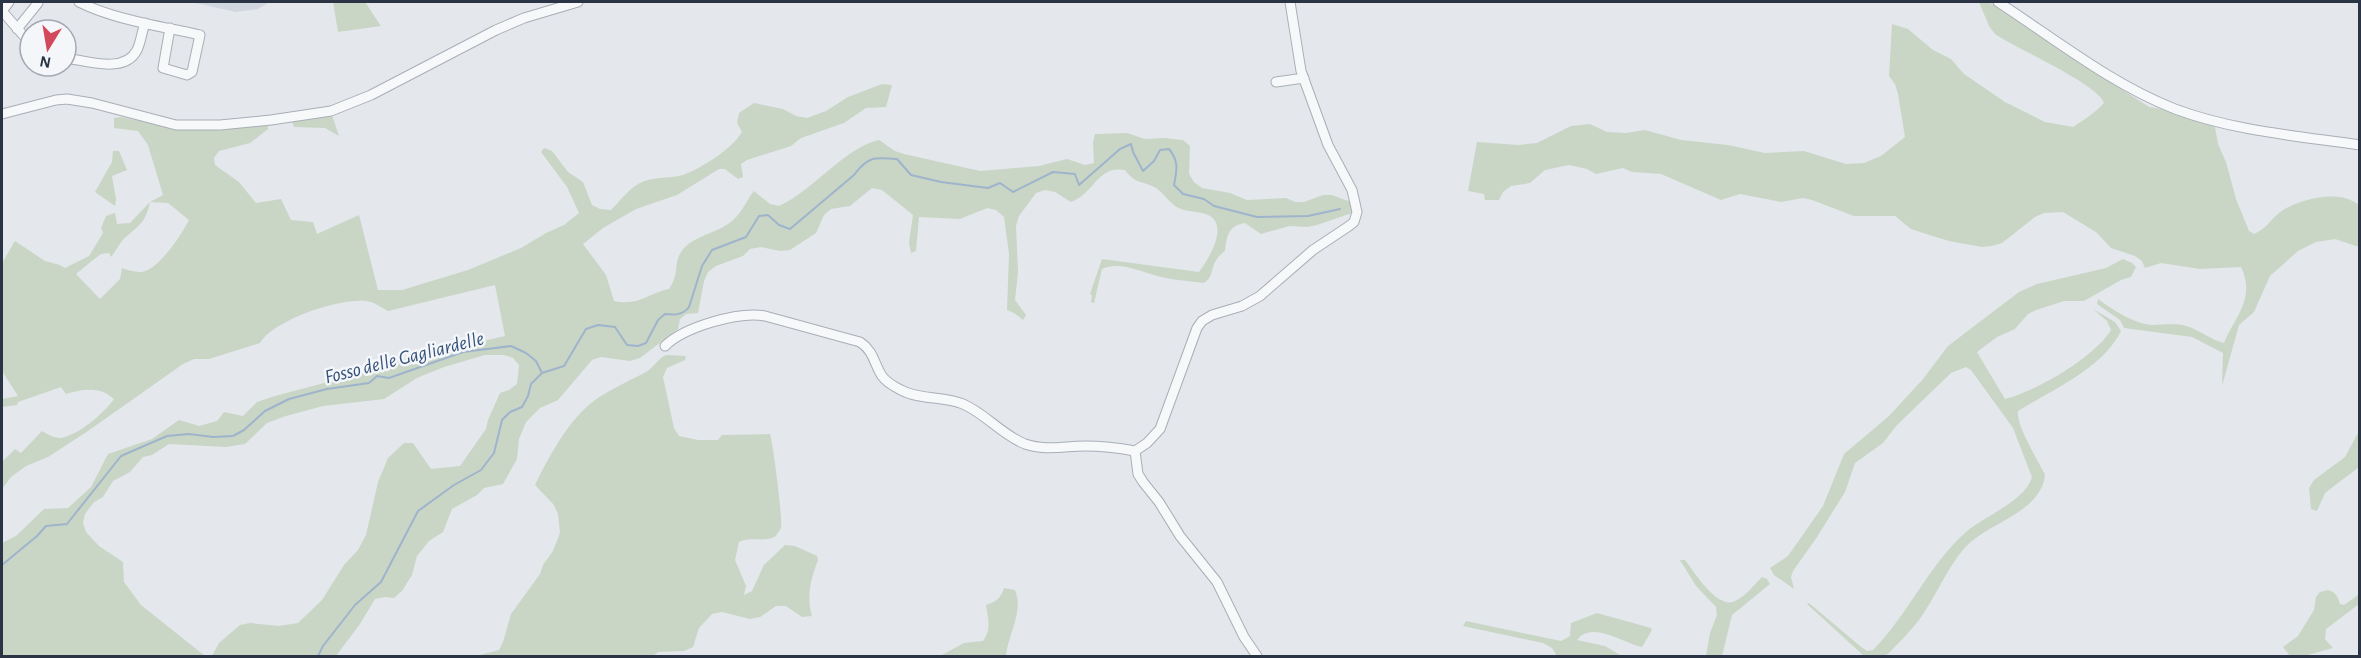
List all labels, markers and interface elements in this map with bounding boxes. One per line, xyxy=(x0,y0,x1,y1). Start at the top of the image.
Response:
north arrow xyxy=(18,18,78,78)
text: N xyxy=(38,53,52,71)
water label: Fosso delle Gagliardelle xyxy=(323,328,486,387)

